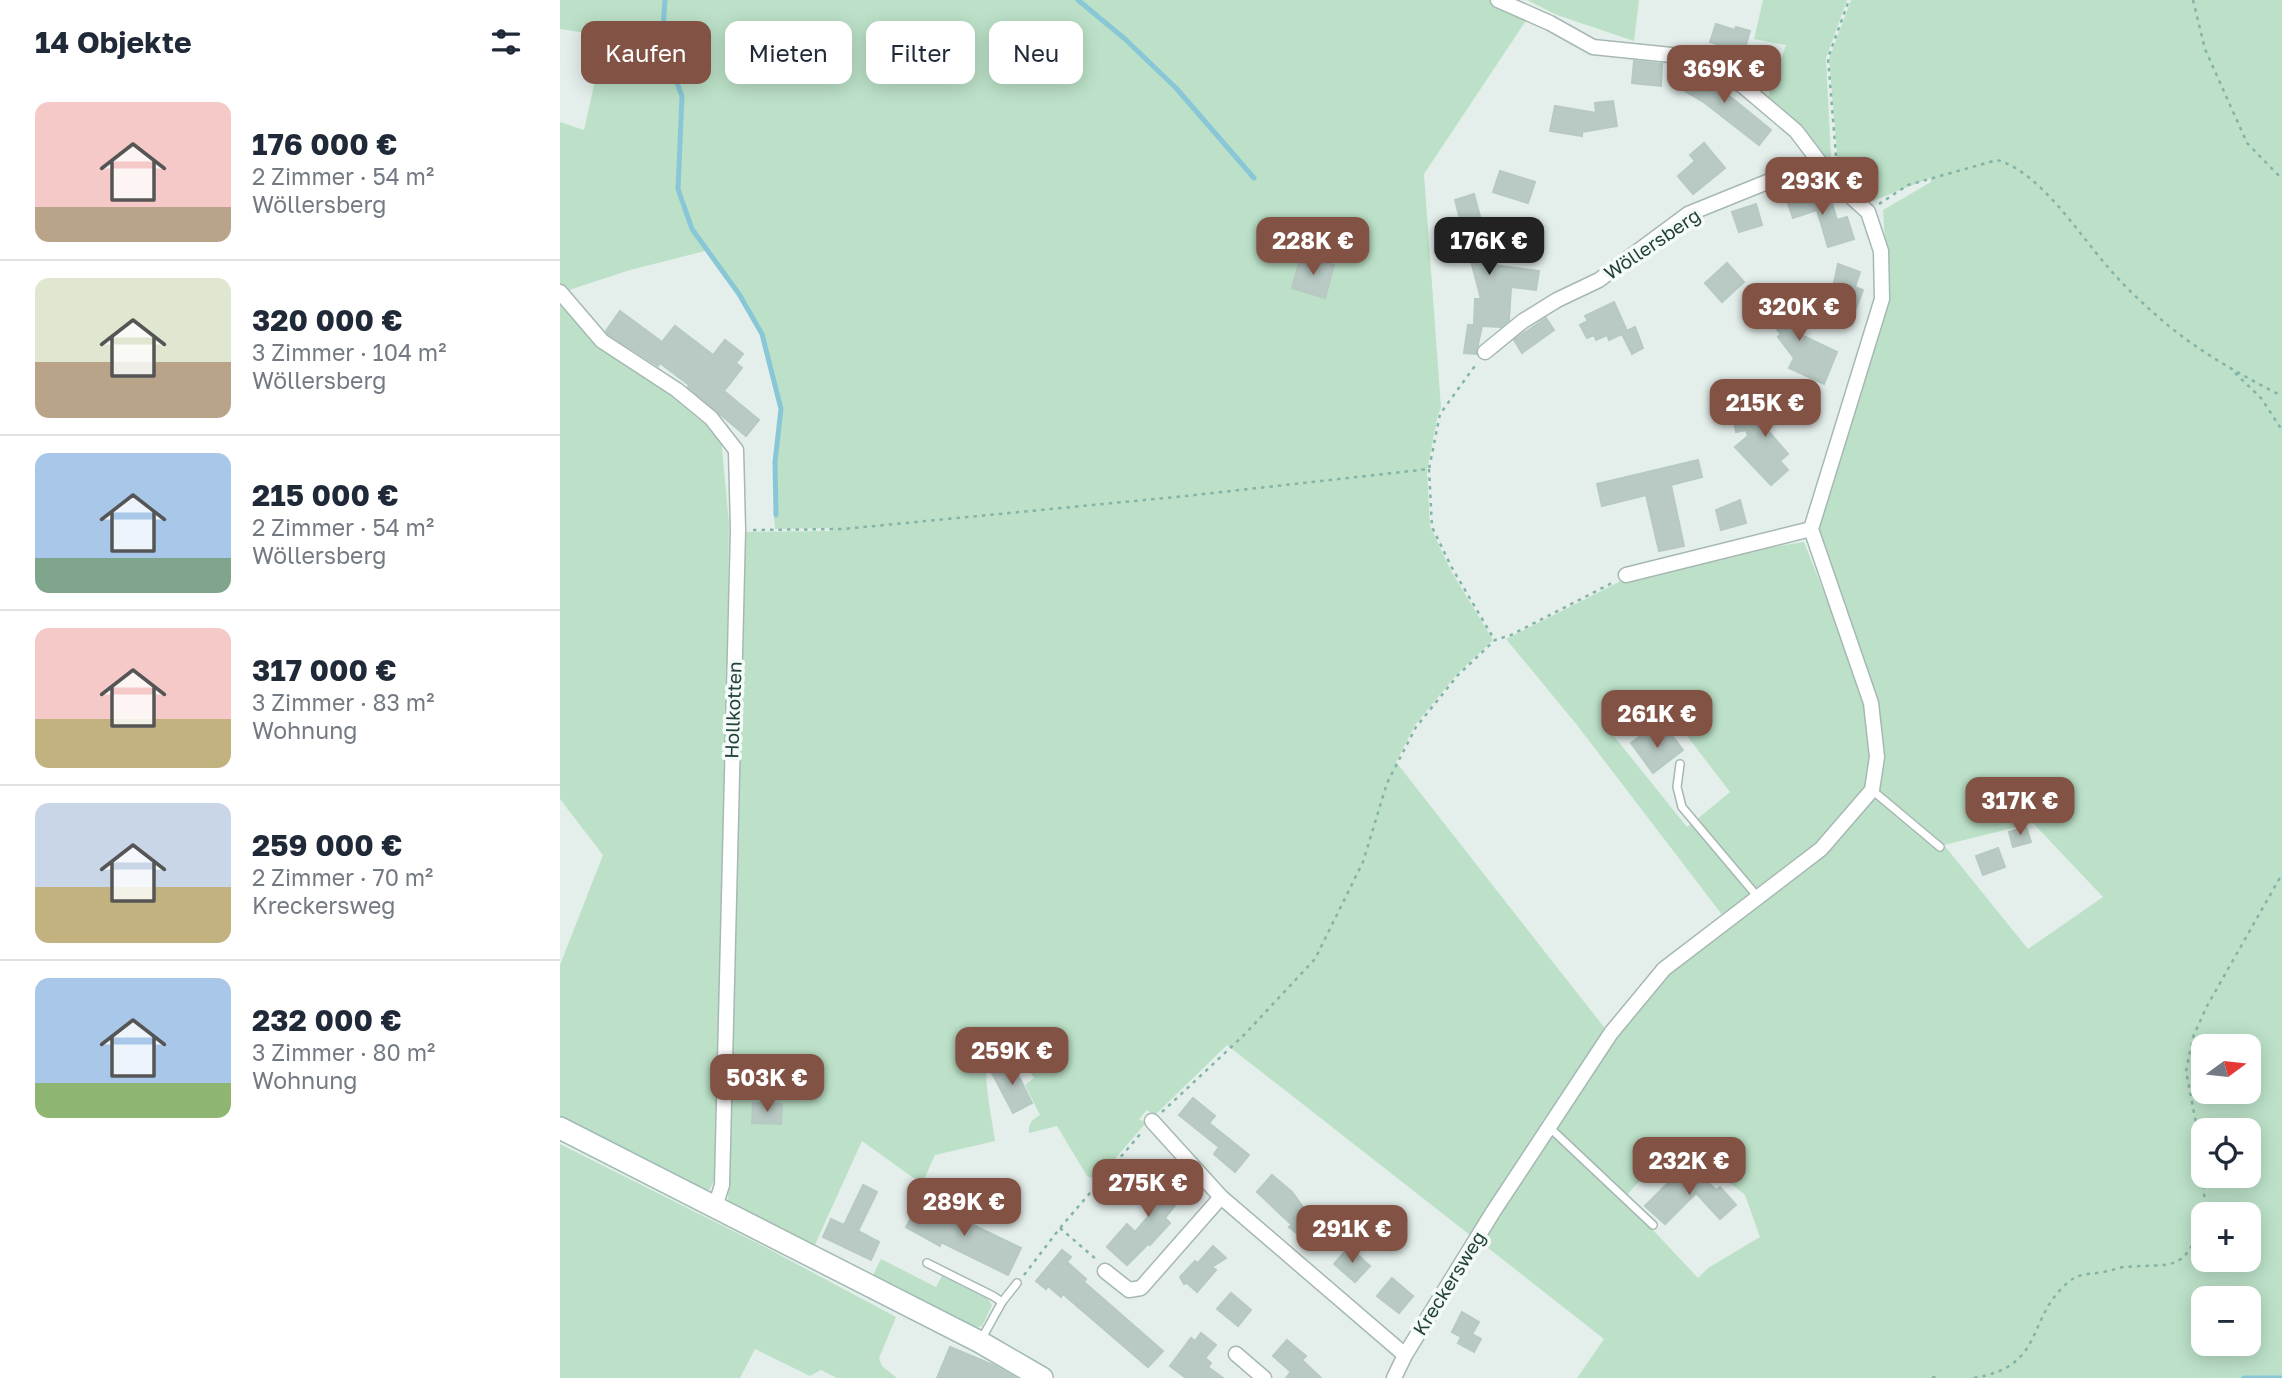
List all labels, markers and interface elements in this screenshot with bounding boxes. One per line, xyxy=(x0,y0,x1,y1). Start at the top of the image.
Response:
chip: Kaufen xyxy=(581,21,711,84)
chip: Mieten xyxy=(725,21,852,84)
chip: Filter xyxy=(866,21,975,84)
chip: Neu xyxy=(989,21,1083,84)
icon: filters xyxy=(487,23,525,61)
text: 14 Objekte xyxy=(35,24,192,60)
pin: 369K € xyxy=(1667,46,1781,105)
text: 369K € xyxy=(1683,54,1765,82)
text: 176 000 € xyxy=(252,126,398,162)
icon: home xyxy=(91,130,175,214)
pin: 293K € xyxy=(1765,158,1879,217)
text: 2 Zimmer · 54 m² xyxy=(252,162,434,190)
text: 293K € xyxy=(1781,166,1863,194)
text: Wöllersberg xyxy=(252,190,386,218)
street label: Wöllersberg xyxy=(1599,203,1704,284)
pin: 228K € xyxy=(1256,218,1370,277)
pin: 176K € xyxy=(1432,218,1546,277)
text: 228K € xyxy=(1272,226,1354,254)
text: 176K € xyxy=(1450,226,1528,254)
pin: 320K € xyxy=(1742,284,1856,343)
text: 320K € xyxy=(1758,292,1840,320)
text: 320 000 € xyxy=(252,302,403,338)
icon: home xyxy=(91,306,175,390)
text: 3 Zimmer · 104 m² xyxy=(252,338,446,366)
text: Wöllersberg xyxy=(252,366,386,394)
pin: 215K € xyxy=(1708,380,1822,439)
text: 215K € xyxy=(1726,388,1804,416)
text: 215 000 € xyxy=(252,477,399,513)
icon: home xyxy=(91,481,175,565)
text: 2 Zimmer · 54 m² xyxy=(252,513,434,541)
text: Wöllersberg xyxy=(252,541,386,569)
text: 317 000 € xyxy=(252,652,397,688)
icon: home xyxy=(91,656,175,740)
street label: Hollkotten xyxy=(719,661,746,759)
text: 3 Zimmer · 83 m² xyxy=(252,688,434,716)
pin: 261K € xyxy=(1600,690,1714,750)
text: 261K € xyxy=(1617,699,1697,727)
text: Wohnung xyxy=(252,716,357,744)
pin: 317K € xyxy=(1963,778,2077,837)
text: 317K € xyxy=(1981,786,2059,814)
text: 259 000 € xyxy=(252,827,402,863)
icon: home xyxy=(91,831,175,915)
text: 2 Zimmer · 70 m² xyxy=(252,863,433,891)
text: Kreckersweg xyxy=(252,891,395,919)
text: 232 000 € xyxy=(252,1002,402,1038)
icon: home xyxy=(91,1006,175,1090)
pin: 259K € xyxy=(955,1028,1069,1087)
north arrow xyxy=(2191,1034,2261,1104)
map controls xyxy=(2191,1034,2261,1356)
text: 259K € xyxy=(971,1036,1053,1064)
text: 3 Zimmer · 80 m² xyxy=(252,1038,435,1066)
pin: 503K € xyxy=(710,1054,824,1114)
text: 503K € xyxy=(726,1063,808,1091)
text: Wohnung xyxy=(252,1066,357,1094)
button: locate xyxy=(2191,1118,2261,1188)
pin: 232K € xyxy=(1632,1138,1746,1197)
text: 232K € xyxy=(1649,1146,1729,1174)
pin: 275K € xyxy=(1091,1160,1205,1219)
text: 275K € xyxy=(1108,1168,1188,1196)
pin: 289K € xyxy=(907,1178,1021,1238)
text: 289K € xyxy=(923,1187,1005,1215)
button: + xyxy=(2191,1202,2261,1272)
pin: 291K € xyxy=(1295,1206,1409,1265)
text: 291K € xyxy=(1312,1214,1392,1242)
street label: Kreckersweg xyxy=(1407,1226,1490,1339)
button: − xyxy=(2191,1286,2261,1356)

